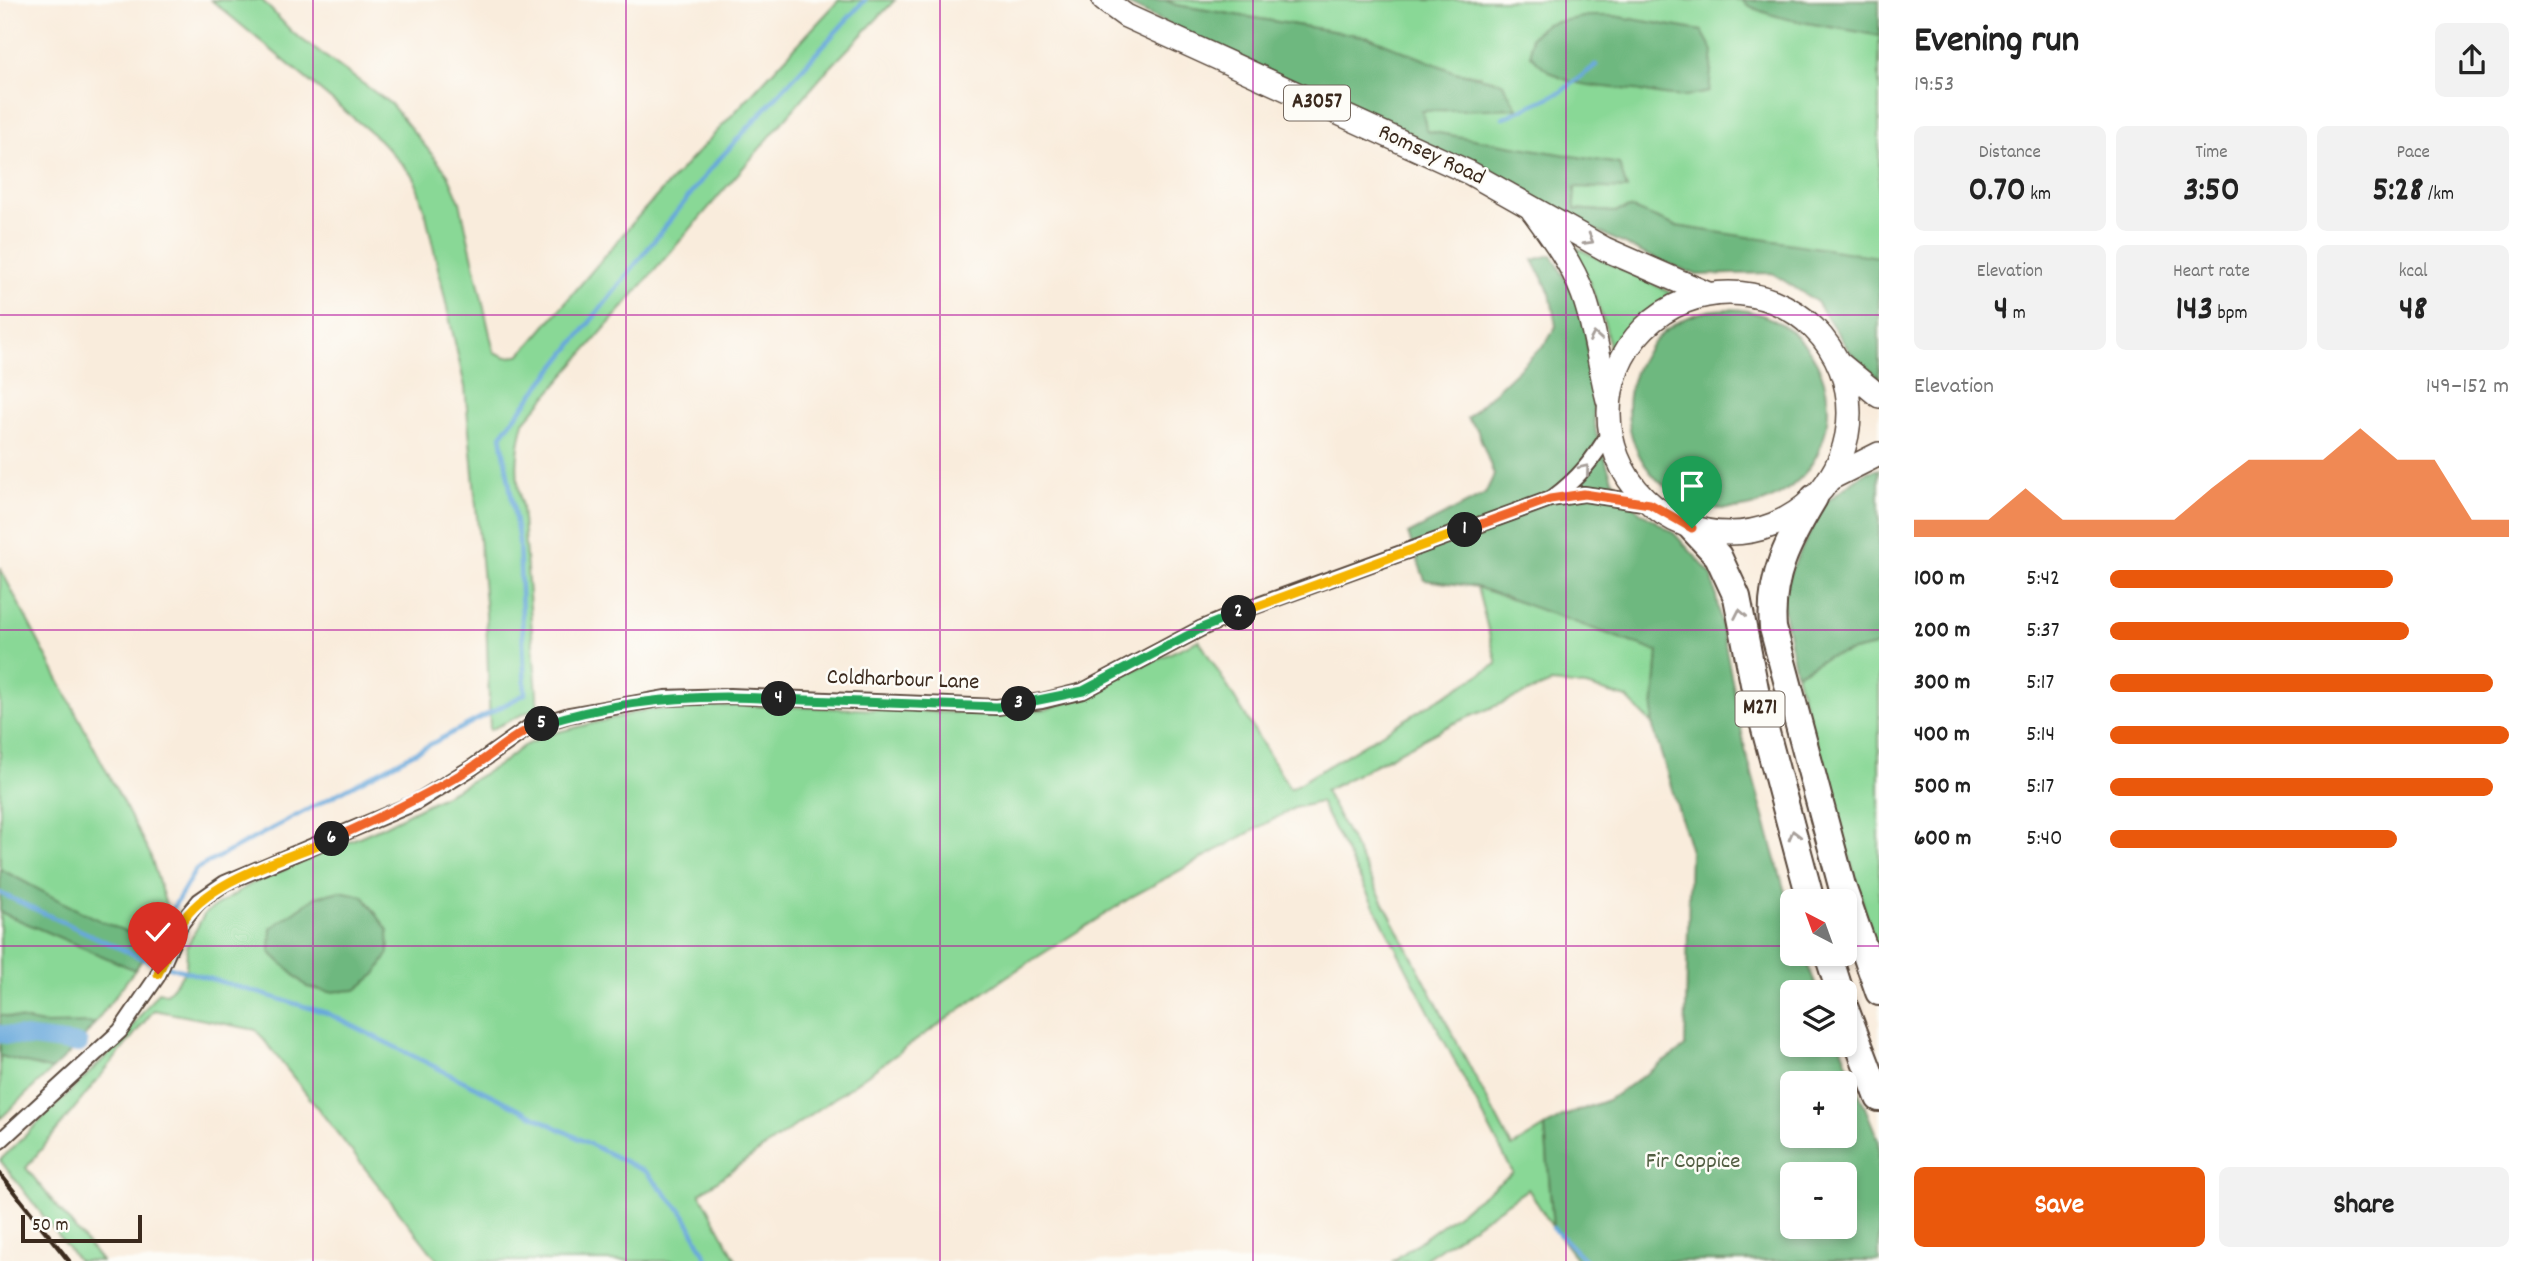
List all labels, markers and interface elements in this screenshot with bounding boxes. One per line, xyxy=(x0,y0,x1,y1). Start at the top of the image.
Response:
text: Evening run xyxy=(1914,15,2079,70)
button: share xyxy=(2435,23,2509,97)
text: 19:53 xyxy=(1914,69,1954,102)
road number: A3057 xyxy=(1284,86,1350,120)
street label: Romsey Road xyxy=(1372,117,1490,195)
text: Distance xyxy=(1979,140,2041,167)
text: Time xyxy=(2195,140,2228,167)
text: Pace xyxy=(2396,140,2430,167)
text: 0.70 xyxy=(1969,167,2026,217)
text: 3:50 xyxy=(2183,167,2240,217)
text: 5:28 xyxy=(2372,167,2424,217)
text: km xyxy=(2026,182,2051,209)
text: /km xyxy=(2424,182,2454,209)
one-way arrow xyxy=(1582,232,1595,245)
text: Elevation xyxy=(1977,259,2043,286)
text: Heart rate xyxy=(2173,259,2250,286)
text: kcal xyxy=(2399,259,2428,286)
text: 4 xyxy=(1994,286,2008,336)
text: 143 xyxy=(2175,286,2213,336)
text: 48 xyxy=(2399,286,2427,336)
text: m xyxy=(2008,301,2026,328)
text: bpm xyxy=(2213,301,2248,328)
one-way arrow xyxy=(1588,331,1603,343)
text: Elevation xyxy=(1914,371,1994,404)
text: 149–152 m xyxy=(2426,371,2509,404)
pin xyxy=(1662,456,1722,528)
one-way arrow xyxy=(1577,465,1589,478)
icon: arrive xyxy=(1673,467,1711,505)
pin: 1 xyxy=(1448,512,1482,548)
text: 1 xyxy=(1462,516,1467,543)
text: 100 m xyxy=(1914,563,1965,596)
text: 5:42 xyxy=(2026,563,2060,596)
pin: 2 xyxy=(1222,596,1256,630)
text: 2 xyxy=(1234,599,1243,626)
one-way arrow xyxy=(1734,608,1749,620)
text: 200 m xyxy=(1914,615,1970,648)
text: 5:37 xyxy=(2026,615,2060,648)
street label: Coldharbour Lane xyxy=(826,662,980,700)
text: 300 m xyxy=(1914,667,1970,700)
text: 5:17 xyxy=(2026,667,2054,700)
pin: 4 xyxy=(762,682,796,716)
text: 4 xyxy=(775,685,782,712)
pin: 3 xyxy=(1002,686,1036,722)
text: 3 xyxy=(1014,690,1023,717)
road number: M271 xyxy=(1736,692,1784,726)
pin: 5 xyxy=(524,706,560,742)
text: 5 xyxy=(537,710,546,737)
text: 400 m xyxy=(1914,719,1970,752)
text: 5:14 xyxy=(2026,719,2055,752)
text: 500 m xyxy=(1914,771,1971,804)
text: 5:17 xyxy=(2026,771,2054,804)
pin: 6 xyxy=(314,822,350,856)
text: 600 m xyxy=(1914,823,1971,856)
text: 5:40 xyxy=(2026,823,2063,856)
text: 6 xyxy=(327,825,336,852)
one-way arrow xyxy=(1787,829,1802,841)
north arrow xyxy=(1780,889,1857,966)
map controls xyxy=(1780,889,1857,1239)
pin xyxy=(128,902,188,974)
icon: check xyxy=(139,913,177,951)
button: layers xyxy=(1780,980,1857,1057)
button: + xyxy=(1780,1071,1857,1148)
park label: Fir Coppice xyxy=(1646,1146,1740,1179)
button: − xyxy=(1780,1162,1857,1239)
button: Save xyxy=(1914,1167,2205,1247)
button: Share xyxy=(2219,1167,2509,1247)
scale bar xyxy=(21,1212,142,1244)
text: 50 m xyxy=(32,1213,69,1240)

